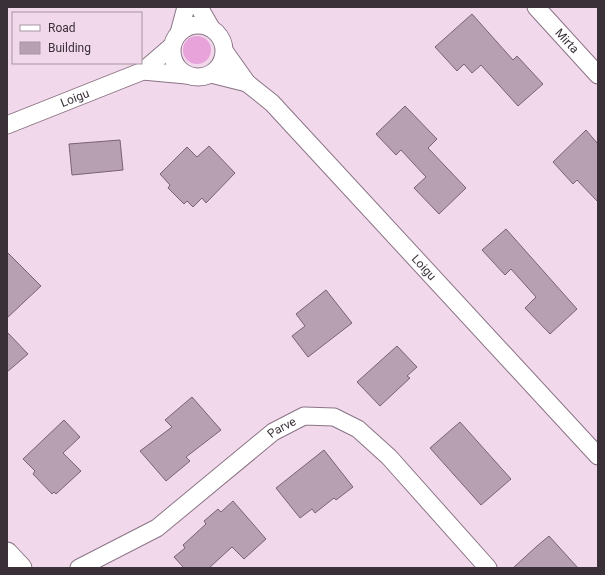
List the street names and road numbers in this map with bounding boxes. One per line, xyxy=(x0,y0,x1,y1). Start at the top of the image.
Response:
street label: Mirta xyxy=(552,26,582,56)
street label: Loigu xyxy=(59,86,91,110)
street label: Loigu xyxy=(409,252,439,283)
street label: Parve xyxy=(264,414,298,441)

